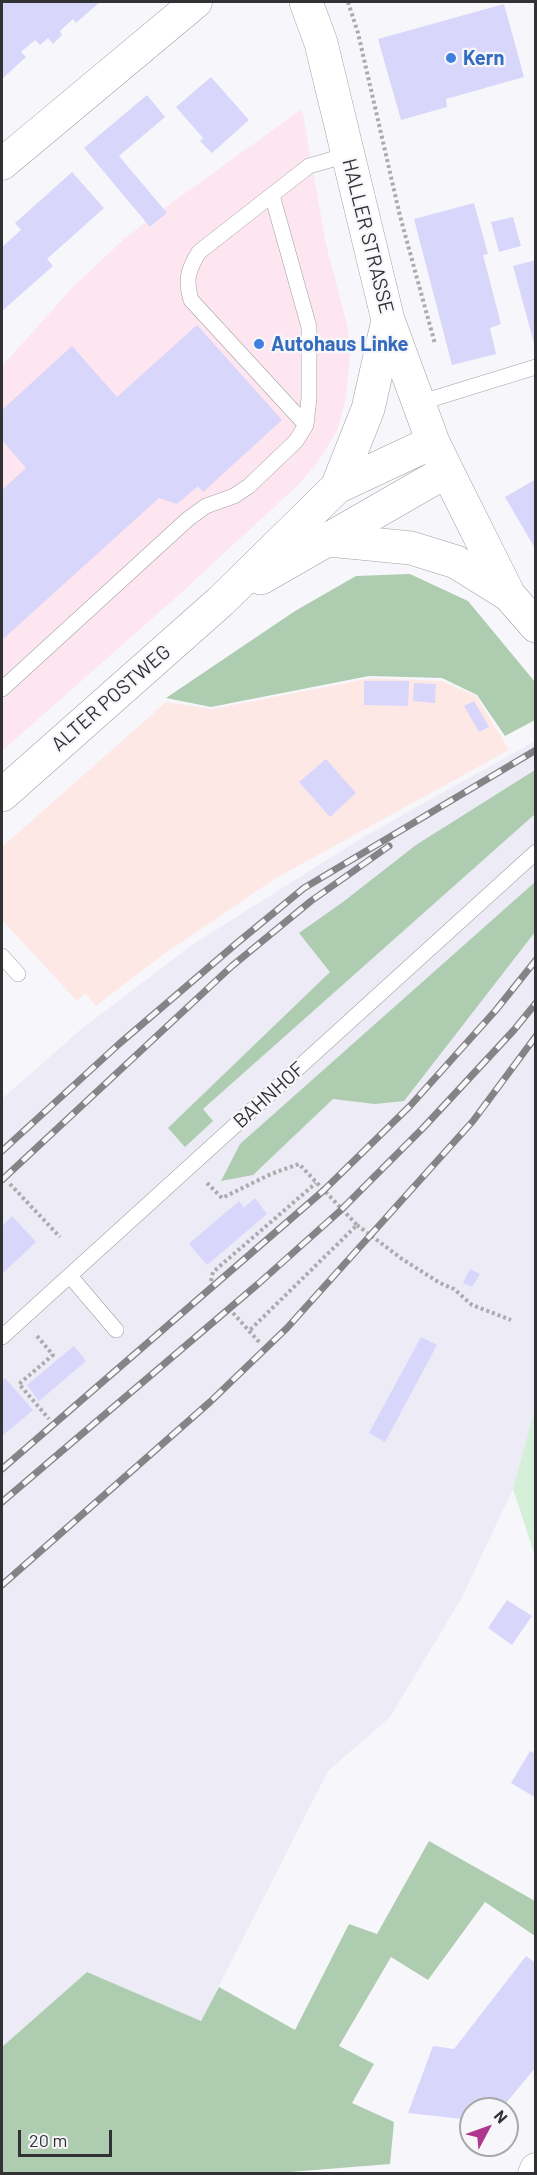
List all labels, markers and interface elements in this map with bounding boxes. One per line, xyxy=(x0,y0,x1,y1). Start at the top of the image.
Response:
place label: Kern xyxy=(463,46,504,70)
marker: Kern xyxy=(444,51,458,65)
street label: HALLER STRASSE xyxy=(337,156,399,316)
place label: Autohaus Linke xyxy=(271,332,408,356)
marker: Autohaus Linke xyxy=(252,337,266,351)
street label: ALTER POSTWEG xyxy=(47,640,175,756)
street label: BAHNHOF xyxy=(228,1057,310,1133)
north arrow xyxy=(459,2097,519,2157)
text: N xyxy=(491,2106,512,2126)
scale bar xyxy=(21,2118,116,2156)
text: 20 m xyxy=(29,2129,67,2151)

